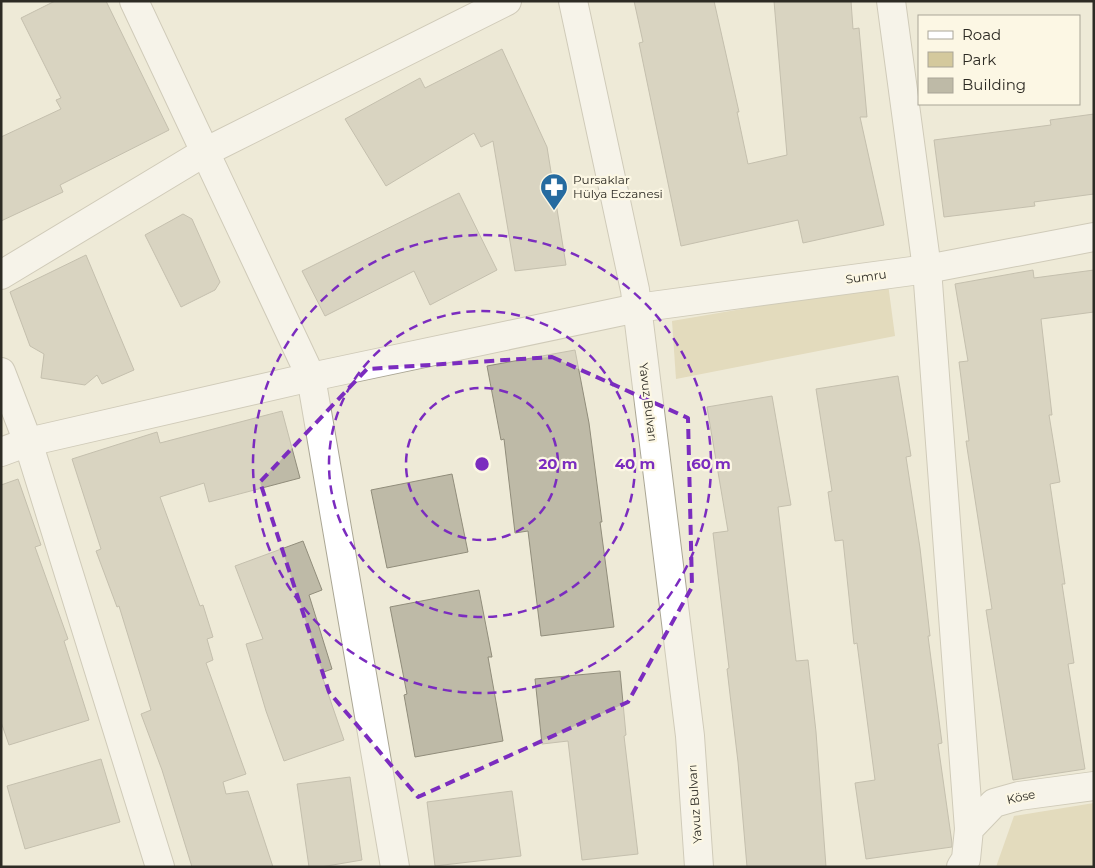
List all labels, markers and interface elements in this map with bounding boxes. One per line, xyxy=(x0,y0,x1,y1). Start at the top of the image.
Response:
legend xyxy=(918,15,1080,105)
text: Road xyxy=(962,25,1001,44)
text: Park xyxy=(962,50,996,69)
text: Building xyxy=(962,75,1026,94)
pharmacy icon: Pursaklar Hülya Eczanesi xyxy=(539,172,569,211)
place label: Pursaklar Hülya Eczanesi xyxy=(573,172,663,201)
street label: Sumru xyxy=(845,266,887,287)
street label: Yavuz Bulvarı xyxy=(636,362,661,442)
text: 20 m xyxy=(538,454,578,473)
text: 40 m xyxy=(615,454,655,473)
text: 60 m xyxy=(691,454,731,473)
centre of rings xyxy=(473,455,491,473)
street label: Yavuz Bulvarı xyxy=(684,764,705,844)
street label: Köse xyxy=(1005,786,1037,807)

